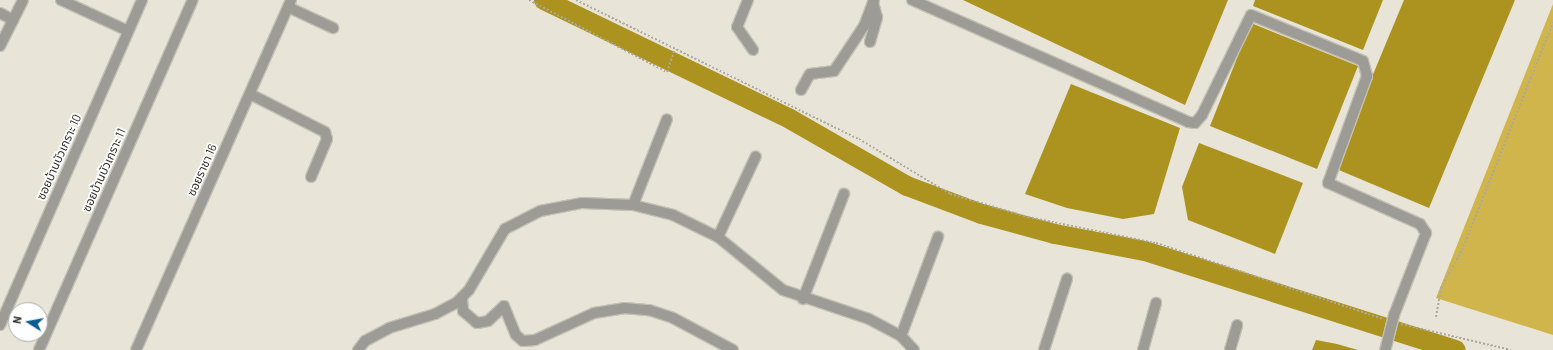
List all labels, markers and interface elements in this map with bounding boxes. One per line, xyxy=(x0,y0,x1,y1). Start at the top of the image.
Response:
street label: ซอยบ้านบัวเกราะ 10 xyxy=(34,112,84,202)
street label: ซอยบ้านบัวเกราะ 11 xyxy=(79,126,129,214)
street label: ซอยราชา 16 xyxy=(184,142,220,198)
north arrow xyxy=(8,302,48,342)
text: N xyxy=(10,315,24,325)

